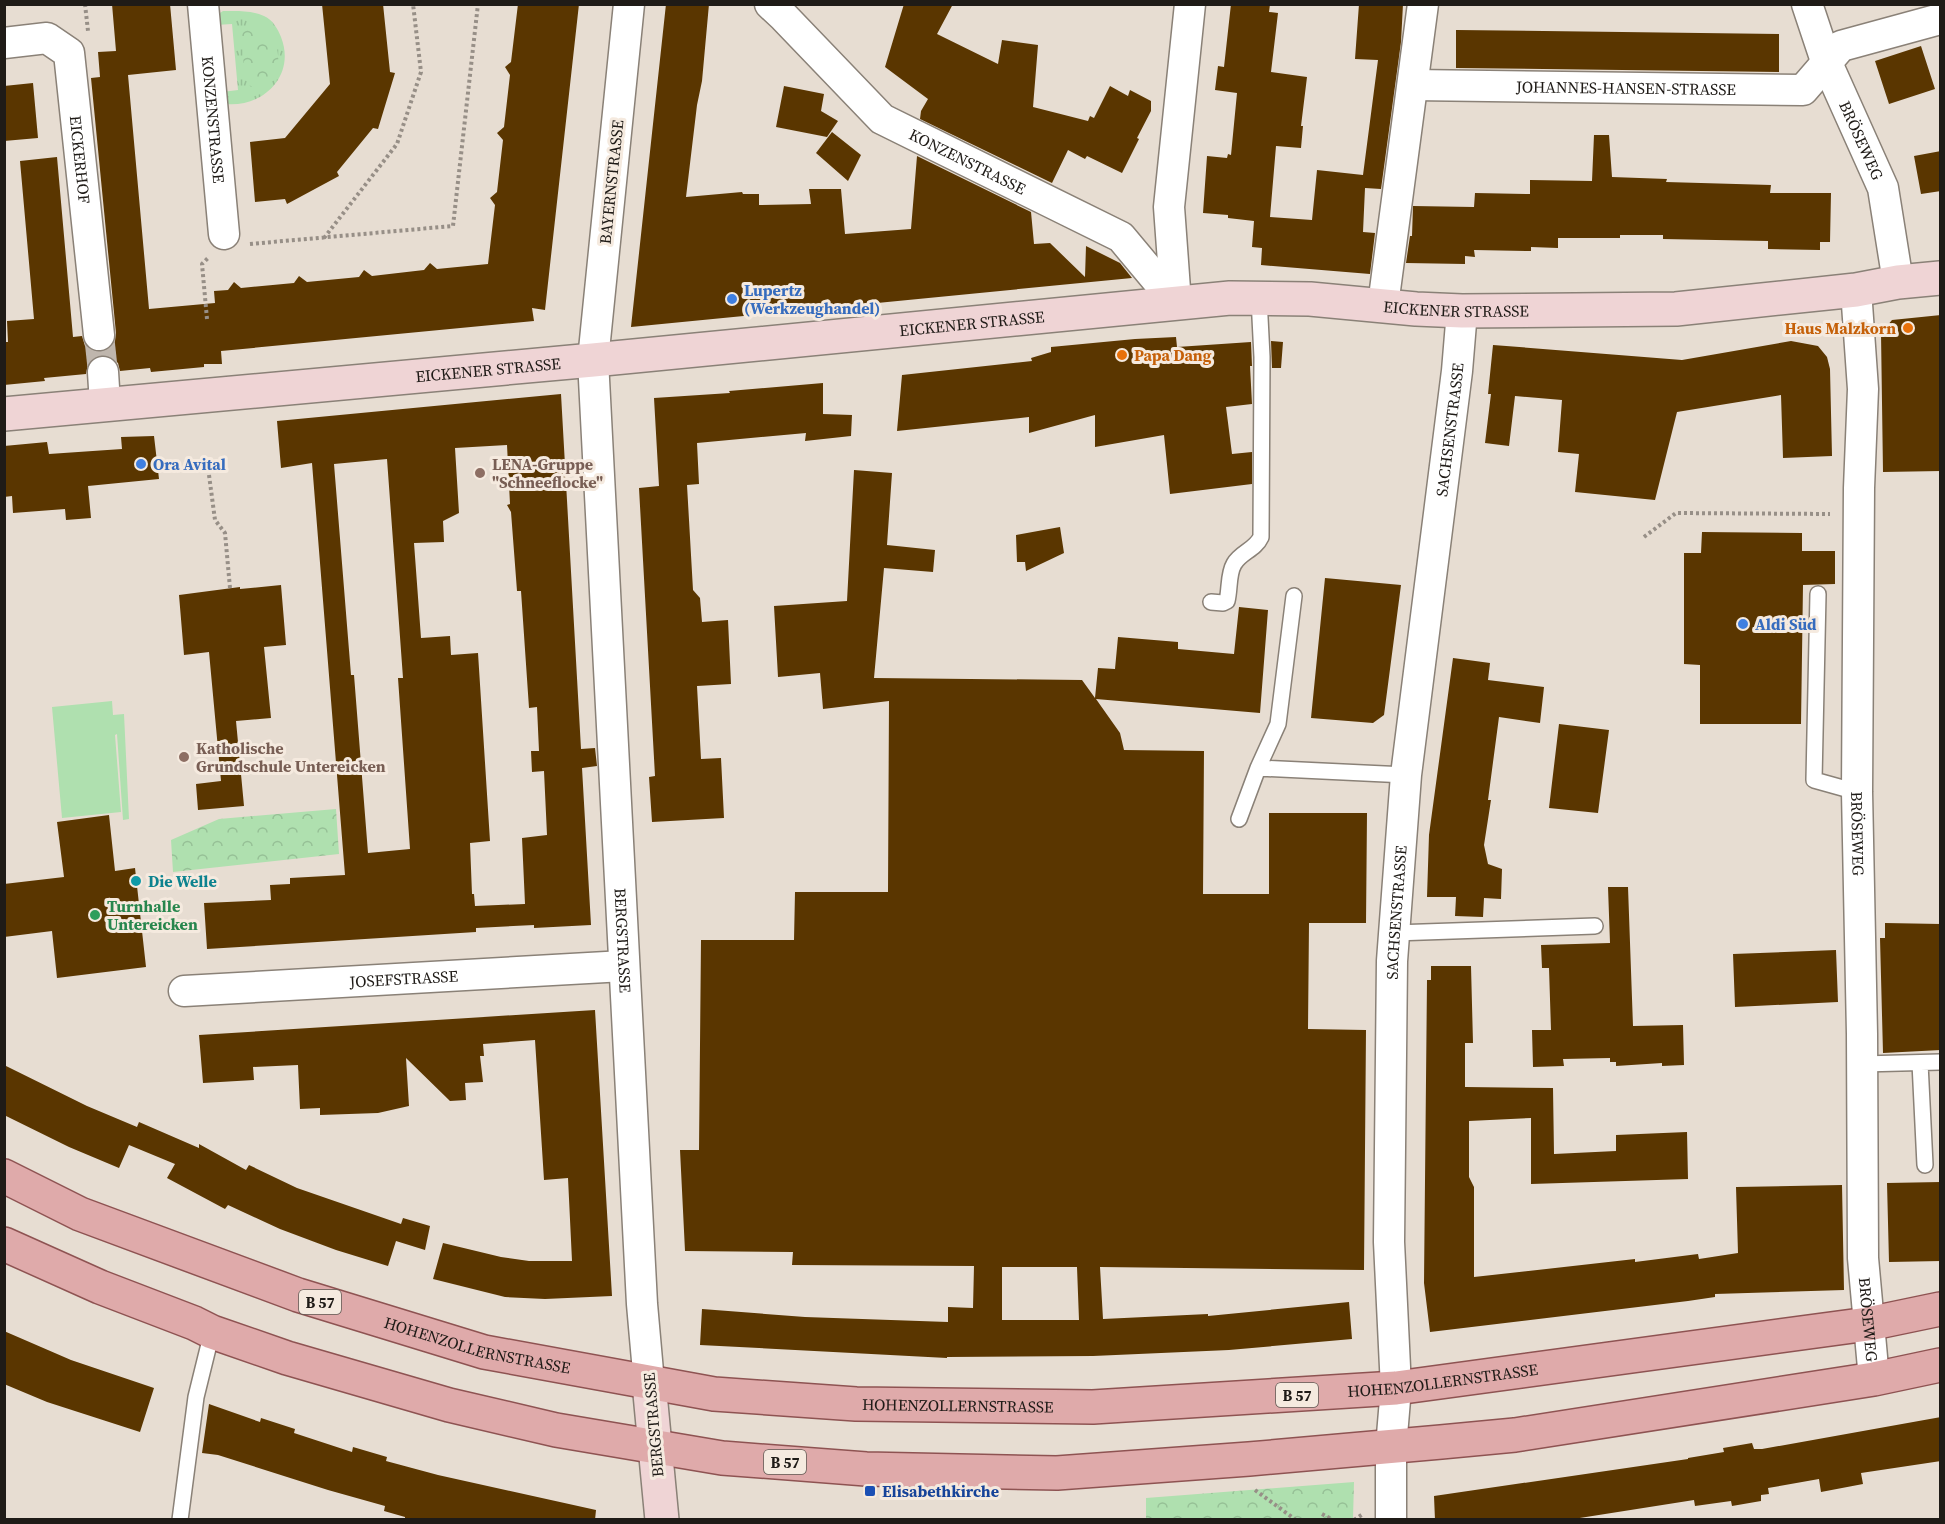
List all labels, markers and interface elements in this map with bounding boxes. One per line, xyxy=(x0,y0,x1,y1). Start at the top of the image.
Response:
street label: KONZENSTRASSE xyxy=(197,55,230,184)
street label: JOHANNES-HANSEN-STRASSE xyxy=(1515,75,1736,100)
street label: BRÖSEWEG xyxy=(1834,97,1889,183)
street label: EICKERHOF xyxy=(65,114,96,205)
street label: BAYERNSTRASSE xyxy=(594,118,629,245)
street label: KONZENSTRASSE xyxy=(905,123,1030,200)
place label: Lupertz (Werkzeughandel) xyxy=(744,279,880,319)
marker: Lupertz (Werkzeughandel) xyxy=(725,292,739,306)
street label: EICKENER STRASSE xyxy=(1382,295,1529,322)
street label: EICKENER STRASSE xyxy=(898,305,1046,341)
place label: Haus Malzkorn xyxy=(1785,317,1896,339)
marker: Haus Malzkorn xyxy=(1901,321,1915,335)
place label: Papa Dang xyxy=(1134,344,1212,366)
marker: Papa Dang xyxy=(1115,348,1129,362)
street label: EICKENER STRASSE xyxy=(414,352,562,387)
street label: SACHSENSTRASSE xyxy=(1430,362,1469,498)
place label: Ora Avital xyxy=(153,453,226,475)
place label: LENA-Gruppe "Schneeflocke" xyxy=(492,453,603,493)
marker: Ora Avital xyxy=(134,457,148,471)
marker: LENA-Gruppe "Schneeflocke" xyxy=(473,466,487,480)
place label: Aldi Süd xyxy=(1755,613,1817,635)
marker: Aldi Süd xyxy=(1736,617,1750,631)
place label: Katholische Grundschule Untereicken xyxy=(196,737,386,777)
marker: Katholische Grundschule Untereicken xyxy=(177,750,191,764)
street label: BRÖSEWEG xyxy=(1846,791,1870,876)
street label: SACHSENSTRASSE xyxy=(1381,844,1412,980)
place label: Die Welle xyxy=(148,870,217,892)
marker: Die Welle xyxy=(129,874,143,888)
street label: BERGSTRASSE xyxy=(609,887,637,994)
place label: Turnhalle Untereicken xyxy=(107,895,198,935)
marker: Turnhalle Untereicken xyxy=(88,908,102,922)
street label: JOSEFSTRASSE xyxy=(348,964,459,993)
street label: BRÖSEWEG xyxy=(1854,1276,1883,1363)
road number: B 57 xyxy=(299,1290,341,1314)
street label: HOHENZOLLERNSTRASSE xyxy=(381,1311,573,1379)
street label: HOHENZOLLERNSTRASSE xyxy=(1347,1358,1539,1402)
street label: BERGSTRASSE xyxy=(637,1371,669,1478)
road number: B 57 xyxy=(1276,1383,1318,1407)
street label: HOHENZOLLERNSTRASSE xyxy=(862,1393,1054,1418)
road number: B 57 xyxy=(764,1450,806,1474)
place label: Elisabethkirche xyxy=(882,1480,999,1502)
marker: Elisabethkirche xyxy=(863,1484,877,1498)

